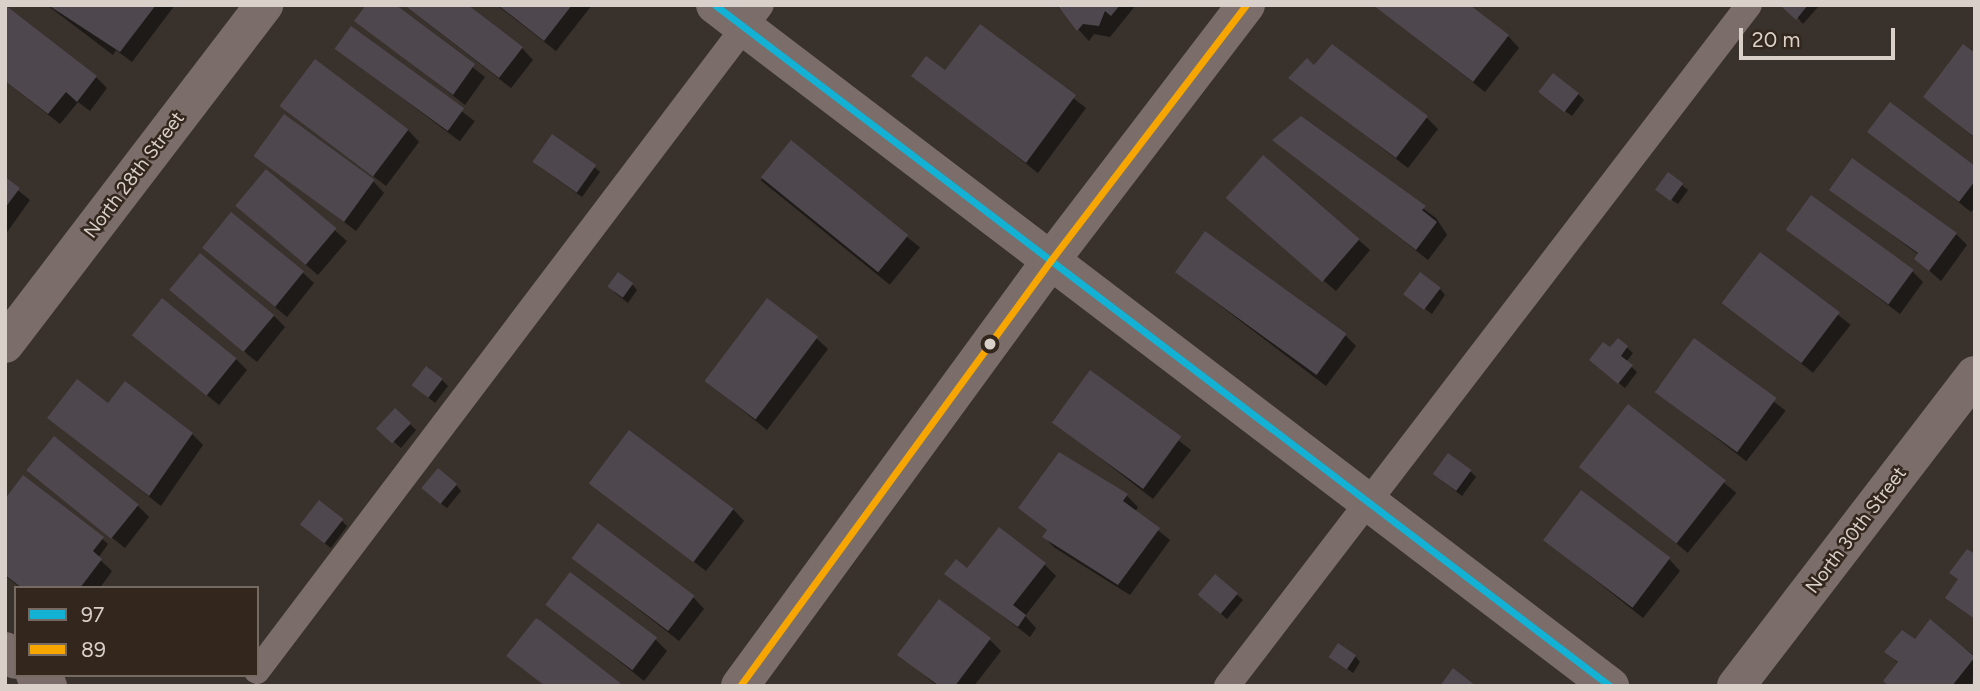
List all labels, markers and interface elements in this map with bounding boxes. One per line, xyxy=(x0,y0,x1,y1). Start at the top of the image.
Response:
scale bar xyxy=(1742,14,1898,58)
text: 20 m xyxy=(1752,27,1800,52)
street label: North 28th Street xyxy=(79,107,189,243)
unlabelled marker xyxy=(983,337,997,351)
street label: North 30th Street xyxy=(1801,462,1911,598)
legend xyxy=(14,586,259,677)
text: 97 xyxy=(81,602,104,627)
text: 89 xyxy=(81,637,106,662)

